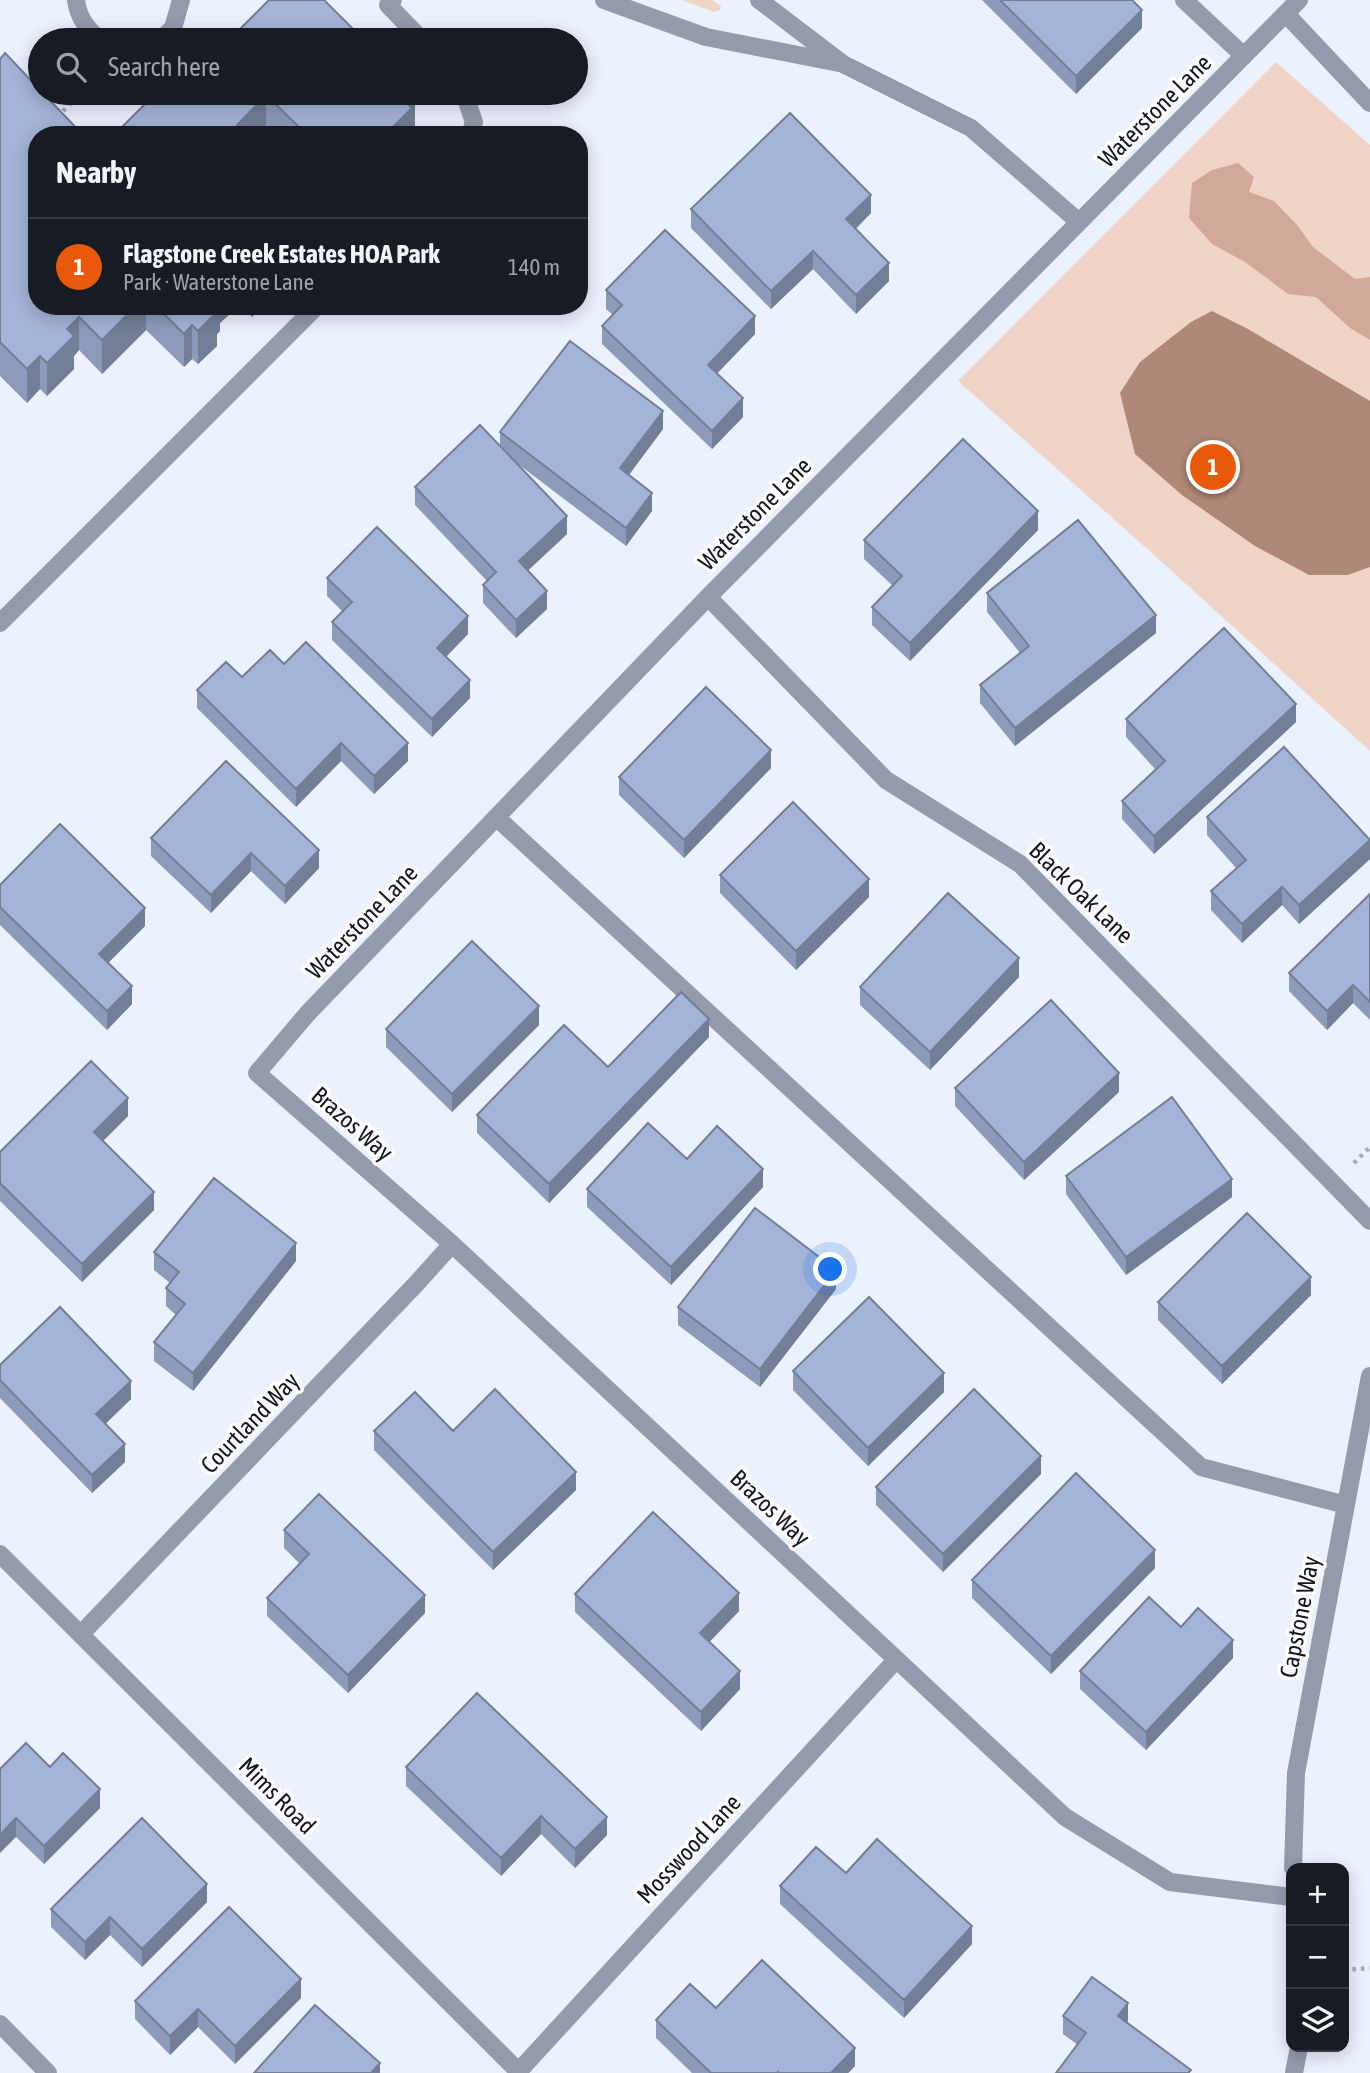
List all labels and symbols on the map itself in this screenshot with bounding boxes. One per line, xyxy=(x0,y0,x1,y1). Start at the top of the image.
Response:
street label: Waterstone Lane xyxy=(1093,49,1216,172)
pin: 1 xyxy=(1190,441,1236,493)
street label: Waterstone Lane xyxy=(693,452,816,575)
street label: Black Oak Lane xyxy=(1024,837,1139,949)
street label: Waterstone Lane xyxy=(301,859,423,984)
street label: Brazos Way xyxy=(306,1081,398,1166)
your location xyxy=(813,1252,847,1286)
street label: Courtland Way xyxy=(195,1367,304,1478)
street label: Brazos Way xyxy=(725,1464,816,1551)
street label: Capstone Way xyxy=(1274,1554,1325,1680)
street label: Mims Road xyxy=(234,1752,321,1839)
street label: Mosswood Lane xyxy=(631,1789,746,1909)

